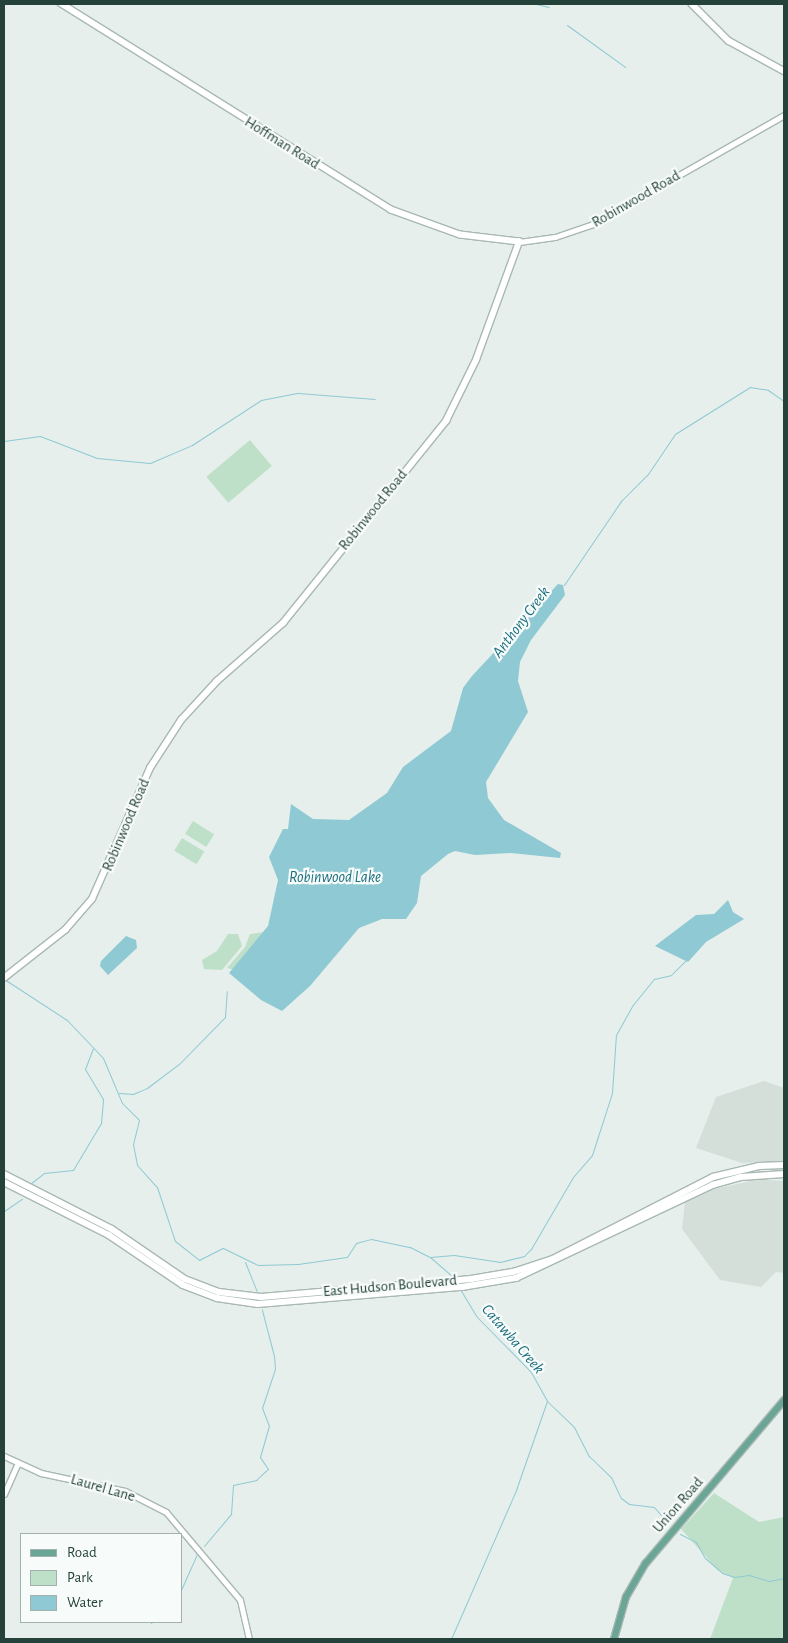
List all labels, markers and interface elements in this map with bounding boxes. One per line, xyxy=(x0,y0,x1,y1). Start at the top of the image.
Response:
street label: Hoffman Road xyxy=(241,113,323,173)
street label: Robinwood Road xyxy=(589,167,683,231)
street label: Robinwood Road xyxy=(335,466,411,554)
water label: Anthony Creek xyxy=(488,583,554,661)
street label: Robinwood Road xyxy=(98,776,154,874)
water label: Robinwood Lake xyxy=(289,867,381,887)
street label: East Hudson Boulevard xyxy=(322,1271,458,1301)
water label: Catawba Creek xyxy=(477,1300,549,1378)
street label: Laurel Lane xyxy=(69,1470,137,1506)
street label: Union Road xyxy=(649,1474,707,1536)
legend xyxy=(20,1533,182,1623)
text: Road xyxy=(67,1545,97,1560)
text: Park xyxy=(67,1570,93,1585)
text: Water xyxy=(67,1595,103,1610)

